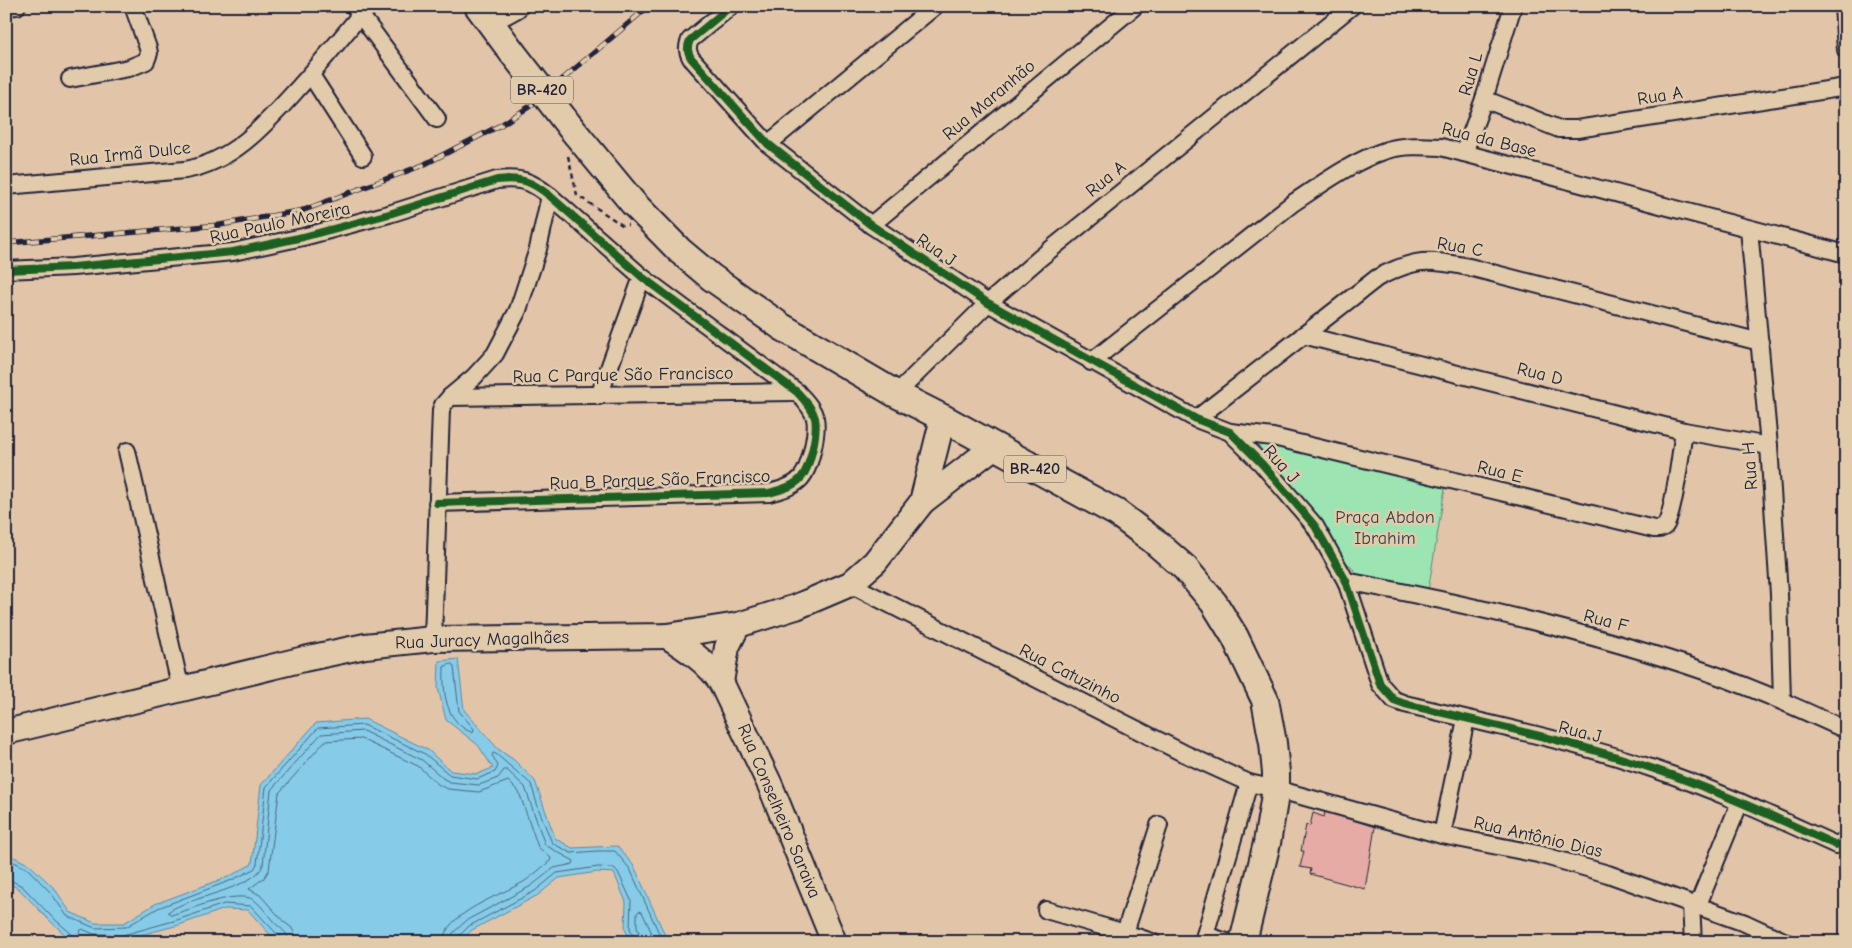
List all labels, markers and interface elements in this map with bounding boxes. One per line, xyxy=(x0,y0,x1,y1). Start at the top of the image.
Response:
street label: Rua L xyxy=(1454,50,1488,98)
street label: Rua Maranhão xyxy=(939,55,1039,145)
road number: BR-420 xyxy=(511,76,573,104)
street label: Rua A xyxy=(1636,82,1684,110)
street label: Rua da Base xyxy=(1439,118,1539,162)
street label: Rua Irmã Dulce xyxy=(68,137,192,171)
street label: Rua A xyxy=(1082,156,1130,202)
street label: Rua Paulo Moreira xyxy=(208,198,352,248)
street label: Rua J xyxy=(912,229,960,271)
street label: Rua C xyxy=(1435,233,1485,261)
street label: Rua D xyxy=(1515,358,1565,390)
street label: Rua C Parque São Francisco xyxy=(512,363,734,387)
street label: Rua J xyxy=(1259,441,1303,487)
street label: Rua H xyxy=(1738,441,1762,491)
road number: BR-420 xyxy=(1004,456,1066,482)
street label: Rua E xyxy=(1475,456,1525,488)
street label: Rua B Parque São Francisco xyxy=(549,466,771,494)
park label: Praça Abdon Ibrahim xyxy=(1335,507,1435,549)
street label: Rua F xyxy=(1581,605,1631,637)
street label: Rua Juracy Magalhães xyxy=(395,626,569,654)
street label: Rua Catuzinho xyxy=(1016,639,1124,709)
street label: Rua J xyxy=(1556,717,1604,747)
street label: Rua Conselheiro Saraiva xyxy=(733,721,825,901)
street label: Rua Antônio Dias xyxy=(1472,812,1604,862)

